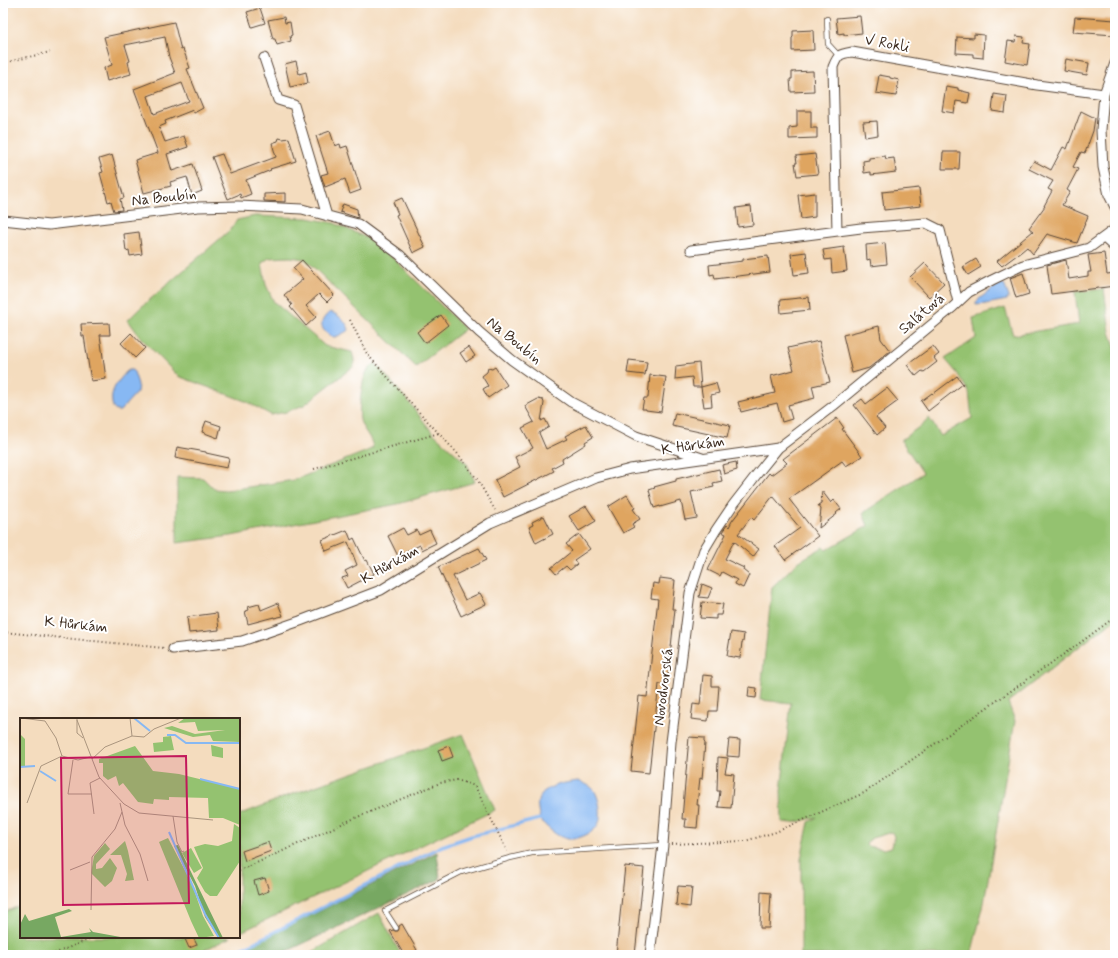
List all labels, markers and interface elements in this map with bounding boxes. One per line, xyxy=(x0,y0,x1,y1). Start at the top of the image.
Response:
street label: V Rokli xyxy=(863,30,911,58)
street label: Na Boubín xyxy=(130,185,198,211)
street label: Salátová xyxy=(895,289,949,339)
street label: Na Boubín xyxy=(482,313,546,369)
street label: K Hůrkám xyxy=(660,432,726,460)
street label: K Hůrkám xyxy=(357,541,423,589)
street label: K Hůrkám xyxy=(43,612,109,638)
street label: Novodvorská xyxy=(649,647,679,727)
inset map xyxy=(20,718,240,938)

